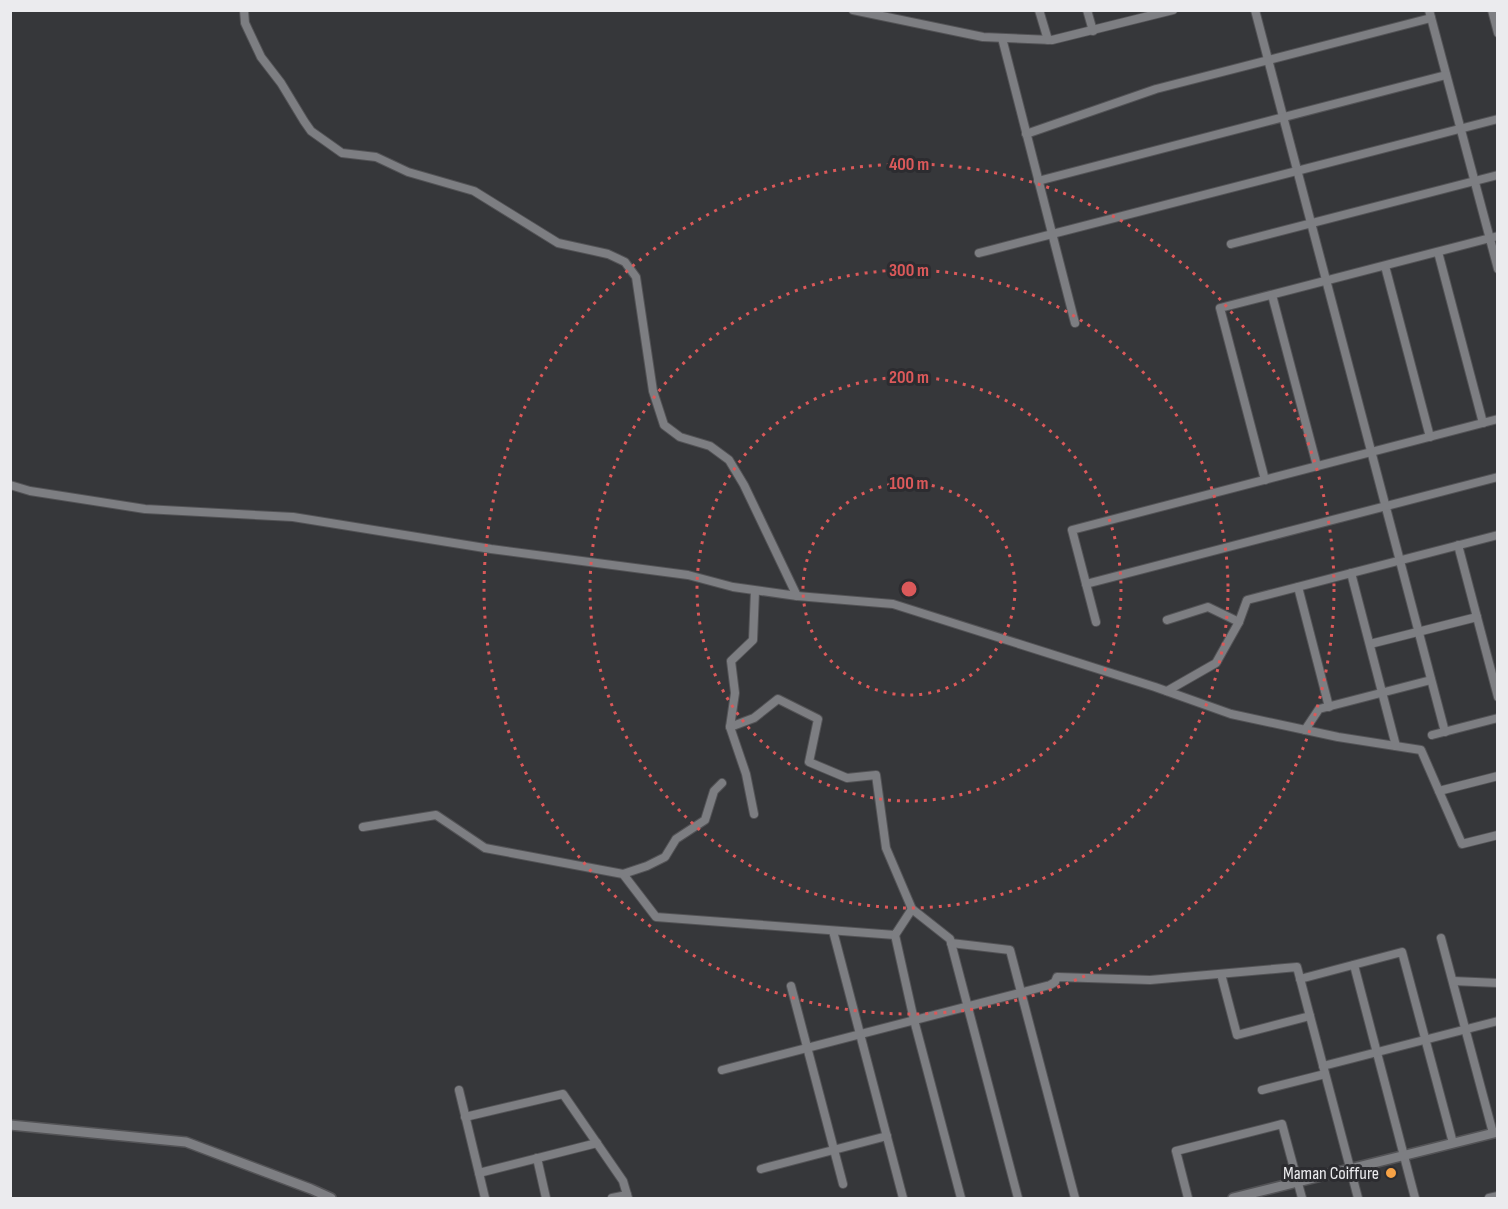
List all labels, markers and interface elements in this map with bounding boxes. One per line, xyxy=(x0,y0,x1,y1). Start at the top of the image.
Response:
text: 400 m xyxy=(889,154,929,175)
text: 300 m xyxy=(889,260,929,281)
text: 200 m xyxy=(889,367,929,388)
text: 100 m xyxy=(890,473,929,494)
centre of rings xyxy=(899,579,919,599)
place label: Maman Coiffure xyxy=(1283,1163,1379,1184)
marker: Maman Coiffure xyxy=(1384,1166,1398,1180)

